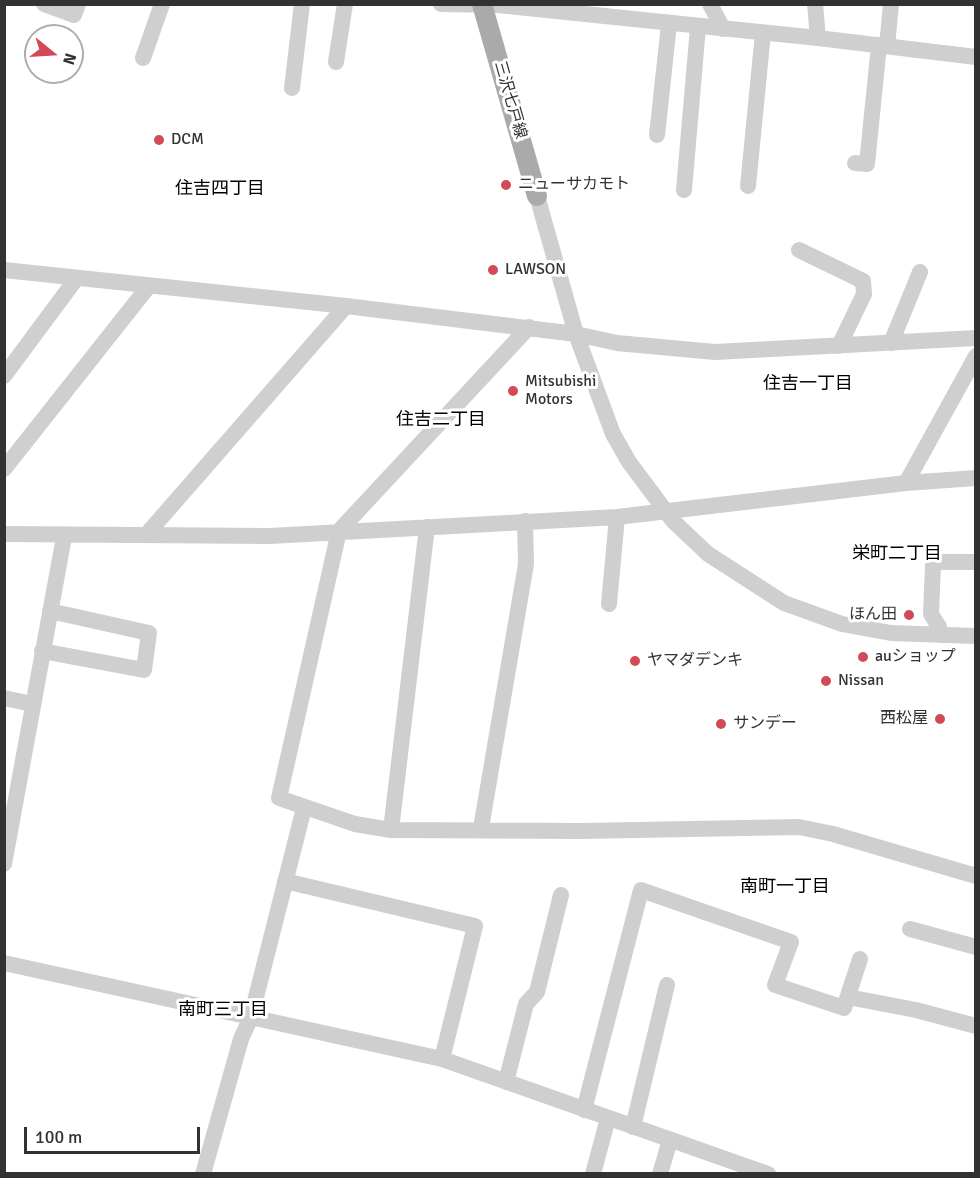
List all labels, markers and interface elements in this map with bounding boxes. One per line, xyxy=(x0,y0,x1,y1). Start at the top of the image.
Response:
north arrow xyxy=(24,24,84,84)
text: N xyxy=(58,51,80,67)
street label: 三沢七戸線 xyxy=(490,59,530,141)
place label: DCM xyxy=(171,130,204,150)
marker: DCM xyxy=(152,133,166,147)
place label: ニューサカモト xyxy=(518,175,630,195)
district label: 住吉四丁目 xyxy=(175,178,265,200)
marker: ニューサカモト xyxy=(499,178,513,192)
place label: LAWSON xyxy=(505,260,566,280)
marker: LAWSON xyxy=(486,263,500,277)
place label: Mitsubishi Motors xyxy=(525,372,596,410)
district label: 住吉一丁目 xyxy=(763,373,853,395)
marker: Mitsubishi Motors xyxy=(506,384,520,398)
district label: 住吉二丁目 xyxy=(396,409,486,431)
district label: 栄町二丁目 xyxy=(852,543,942,565)
place label: ほん田 xyxy=(849,605,897,625)
marker: ほん田 xyxy=(902,608,916,622)
place label: auショップ xyxy=(875,647,956,667)
marker: auショップ xyxy=(856,650,870,664)
place label: ヤマダデンキ xyxy=(647,651,743,671)
marker: ヤマダデンキ xyxy=(628,654,642,668)
place label: Nissan xyxy=(838,671,884,691)
marker: Nissan xyxy=(819,674,833,688)
place label: 西松屋 xyxy=(880,709,928,729)
marker: 西松屋 xyxy=(933,712,947,726)
place label: サンデー xyxy=(733,714,797,734)
marker: サンデー xyxy=(714,717,728,731)
district label: 南町一丁目 xyxy=(740,876,830,898)
district label: 南町三丁目 xyxy=(178,999,268,1021)
scale bar xyxy=(27,1115,202,1153)
text: 100 m xyxy=(35,1126,82,1148)

